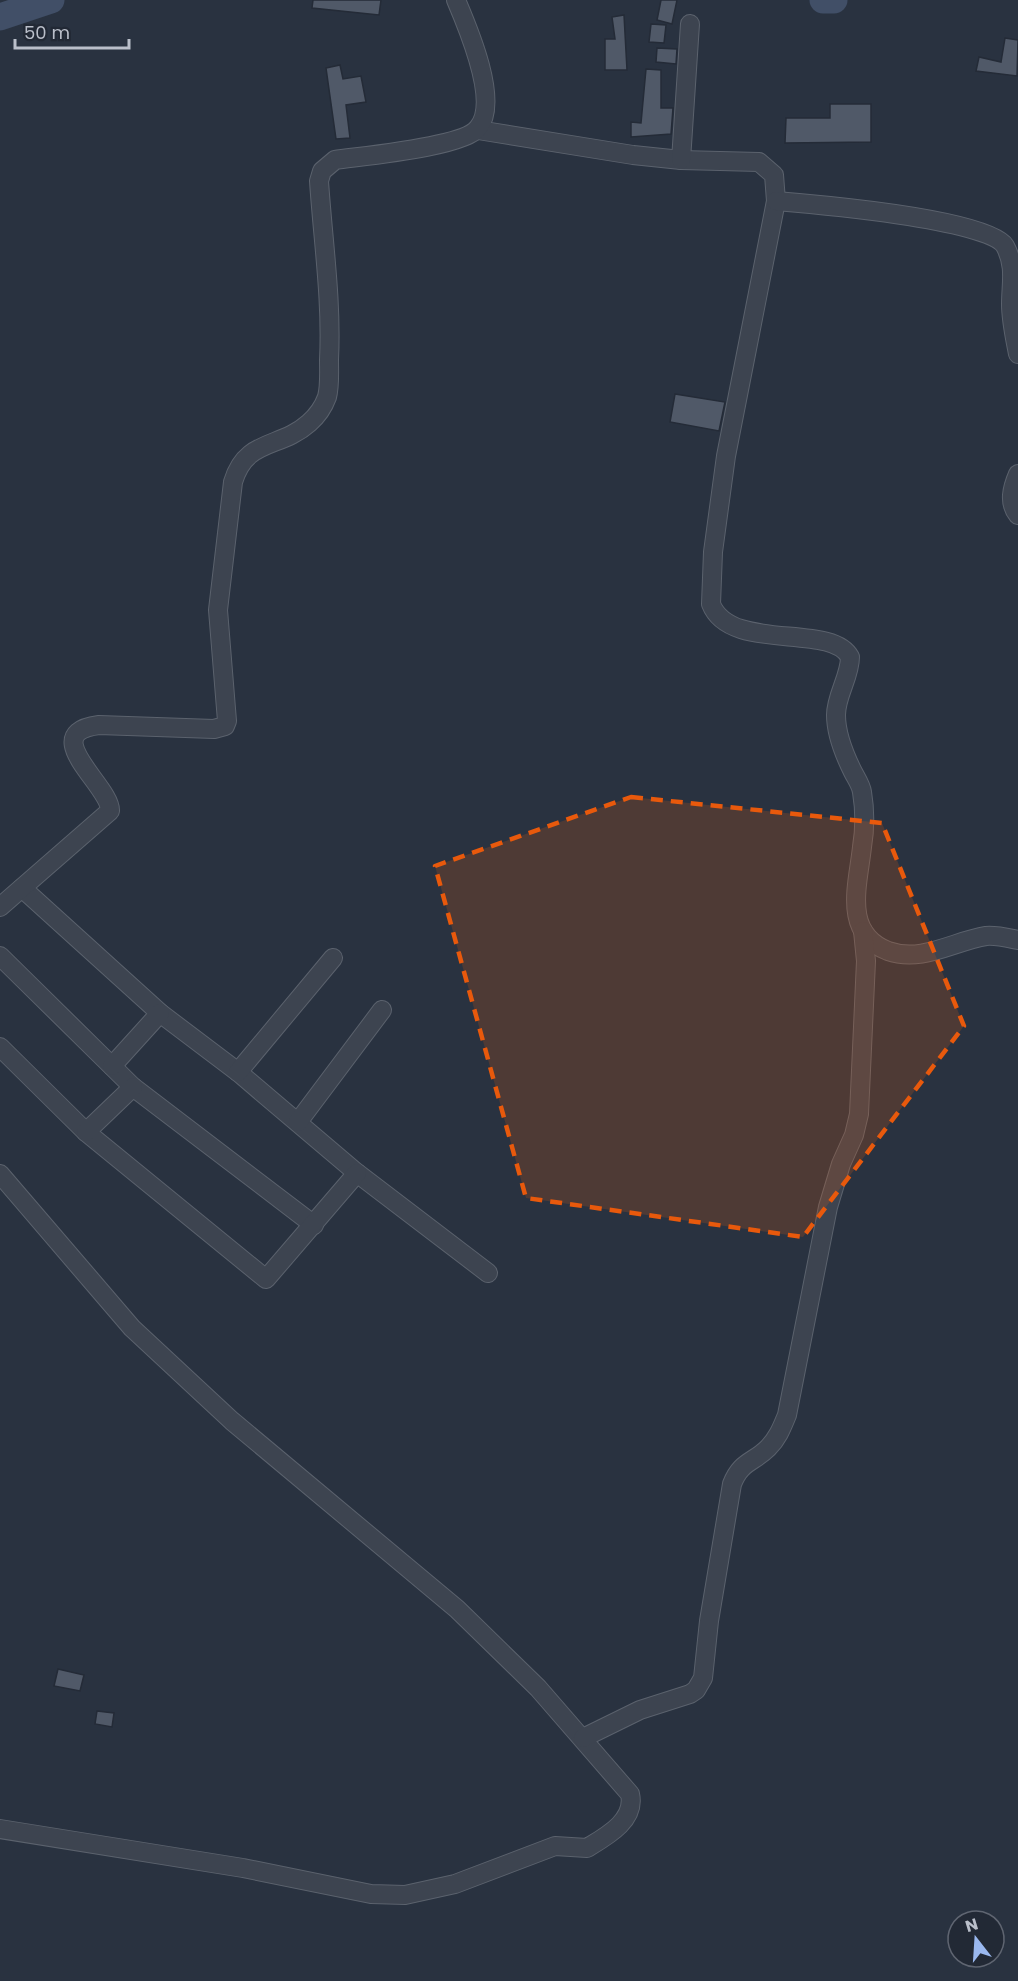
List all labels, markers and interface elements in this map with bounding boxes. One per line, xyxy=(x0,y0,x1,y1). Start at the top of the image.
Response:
scale bar xyxy=(15,12,129,50)
text: 50 m xyxy=(24,20,70,45)
north arrow xyxy=(946,1909,1006,1969)
text: N xyxy=(963,1912,981,1938)

